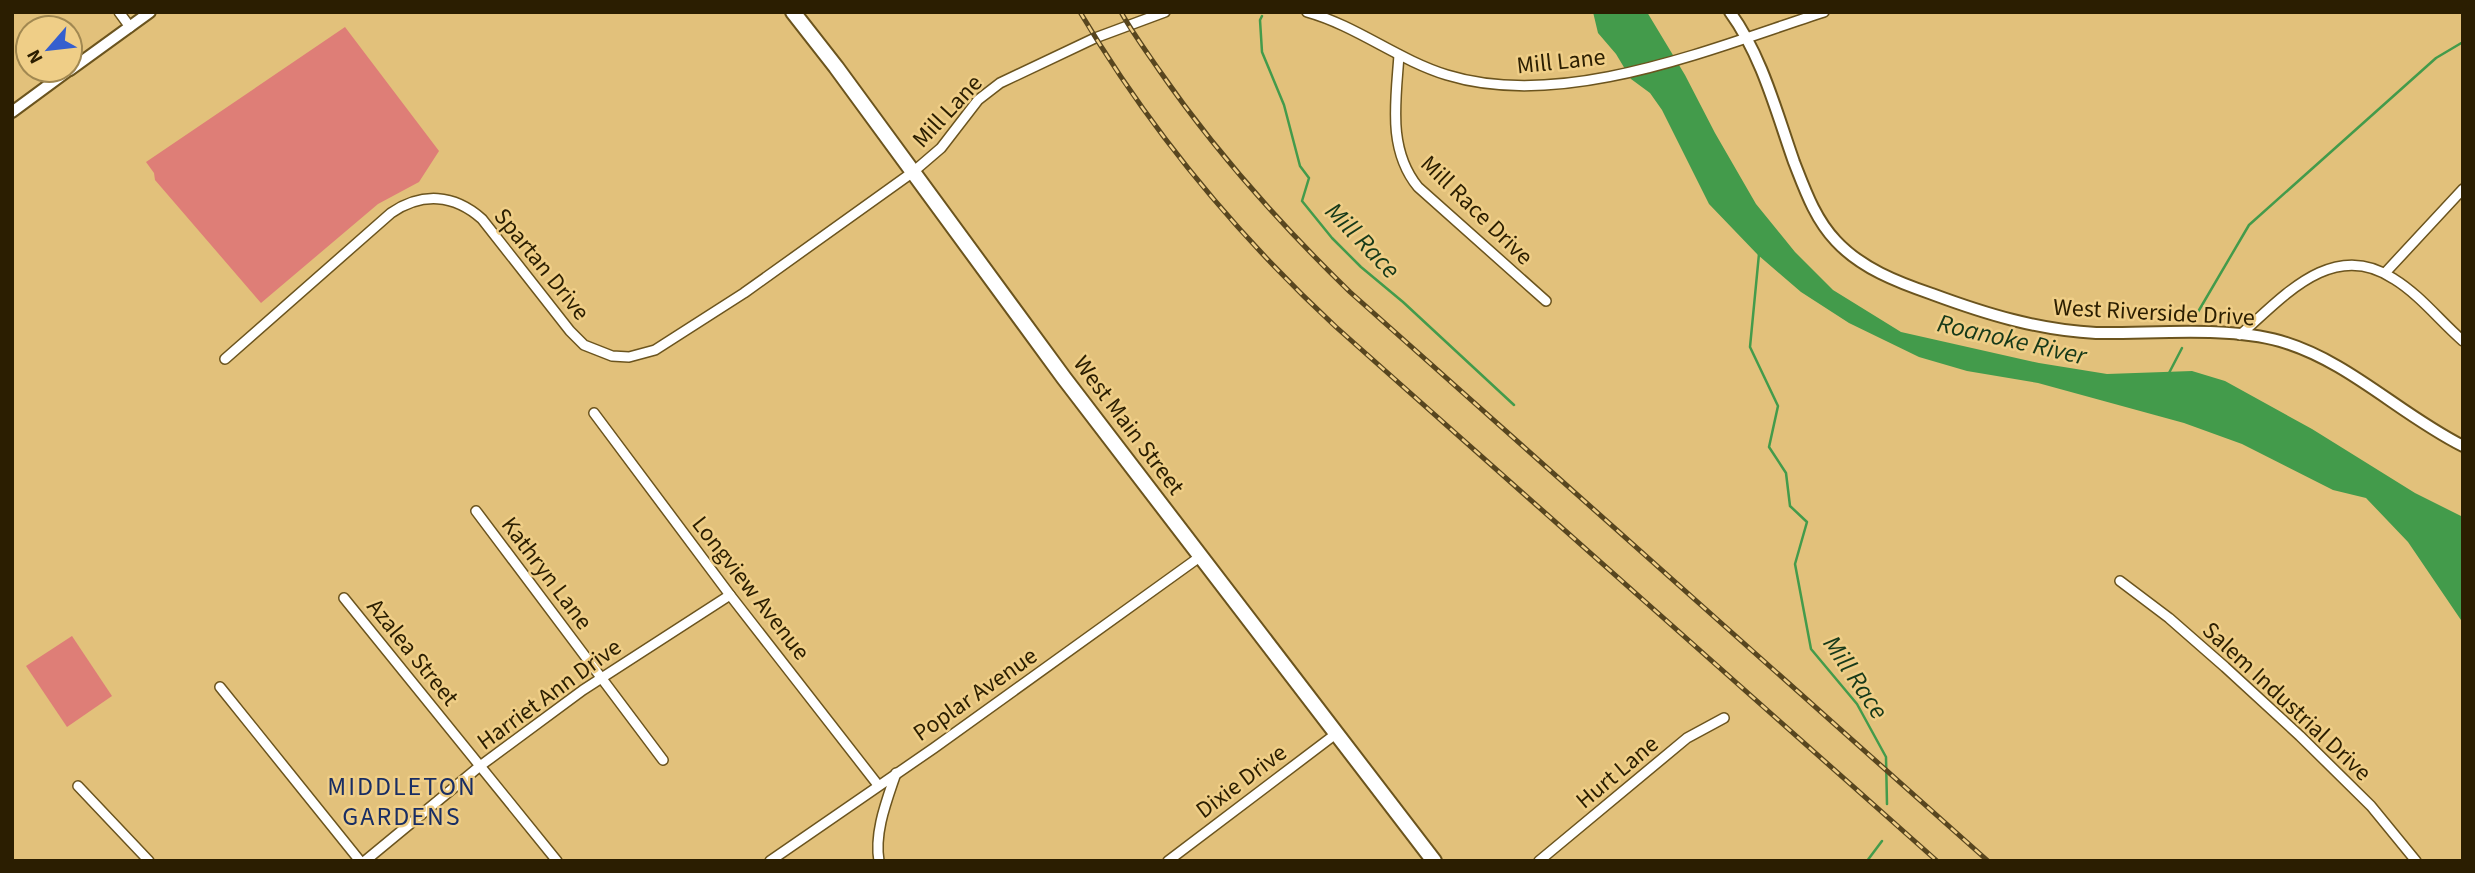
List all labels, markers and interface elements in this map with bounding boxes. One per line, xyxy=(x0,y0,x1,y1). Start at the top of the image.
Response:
north arrow xyxy=(14,14,84,84)
street label: Mill Lane xyxy=(1515,39,1607,84)
text: N xyxy=(20,44,50,68)
street label: Mill Lane xyxy=(904,67,991,156)
street label: Mill Race Drive xyxy=(1412,147,1541,273)
water label: Mill Race xyxy=(1317,194,1409,287)
street label: Spartan Drive xyxy=(485,201,598,328)
street label: West Riverside Drive xyxy=(2052,290,2256,335)
water label: Roanoke River xyxy=(1934,304,2091,375)
street label: West Main Street xyxy=(1064,348,1193,502)
street label: Kathryn Lane xyxy=(492,509,601,637)
street label: Longview Avenue xyxy=(683,509,818,668)
street label: Azalea Street xyxy=(358,591,467,714)
street label: Salem Industrial Drive xyxy=(2194,613,2379,789)
water label: Mill Race xyxy=(1814,628,1897,727)
street label: Harriet Ann Drive xyxy=(470,630,629,759)
street label: Poplar Avenue xyxy=(906,639,1045,750)
street label: Hurt Lane xyxy=(1568,727,1666,818)
street label: Dixie Drive xyxy=(1188,736,1294,827)
district label: MIDDLETON GARDENS xyxy=(327,768,477,835)

